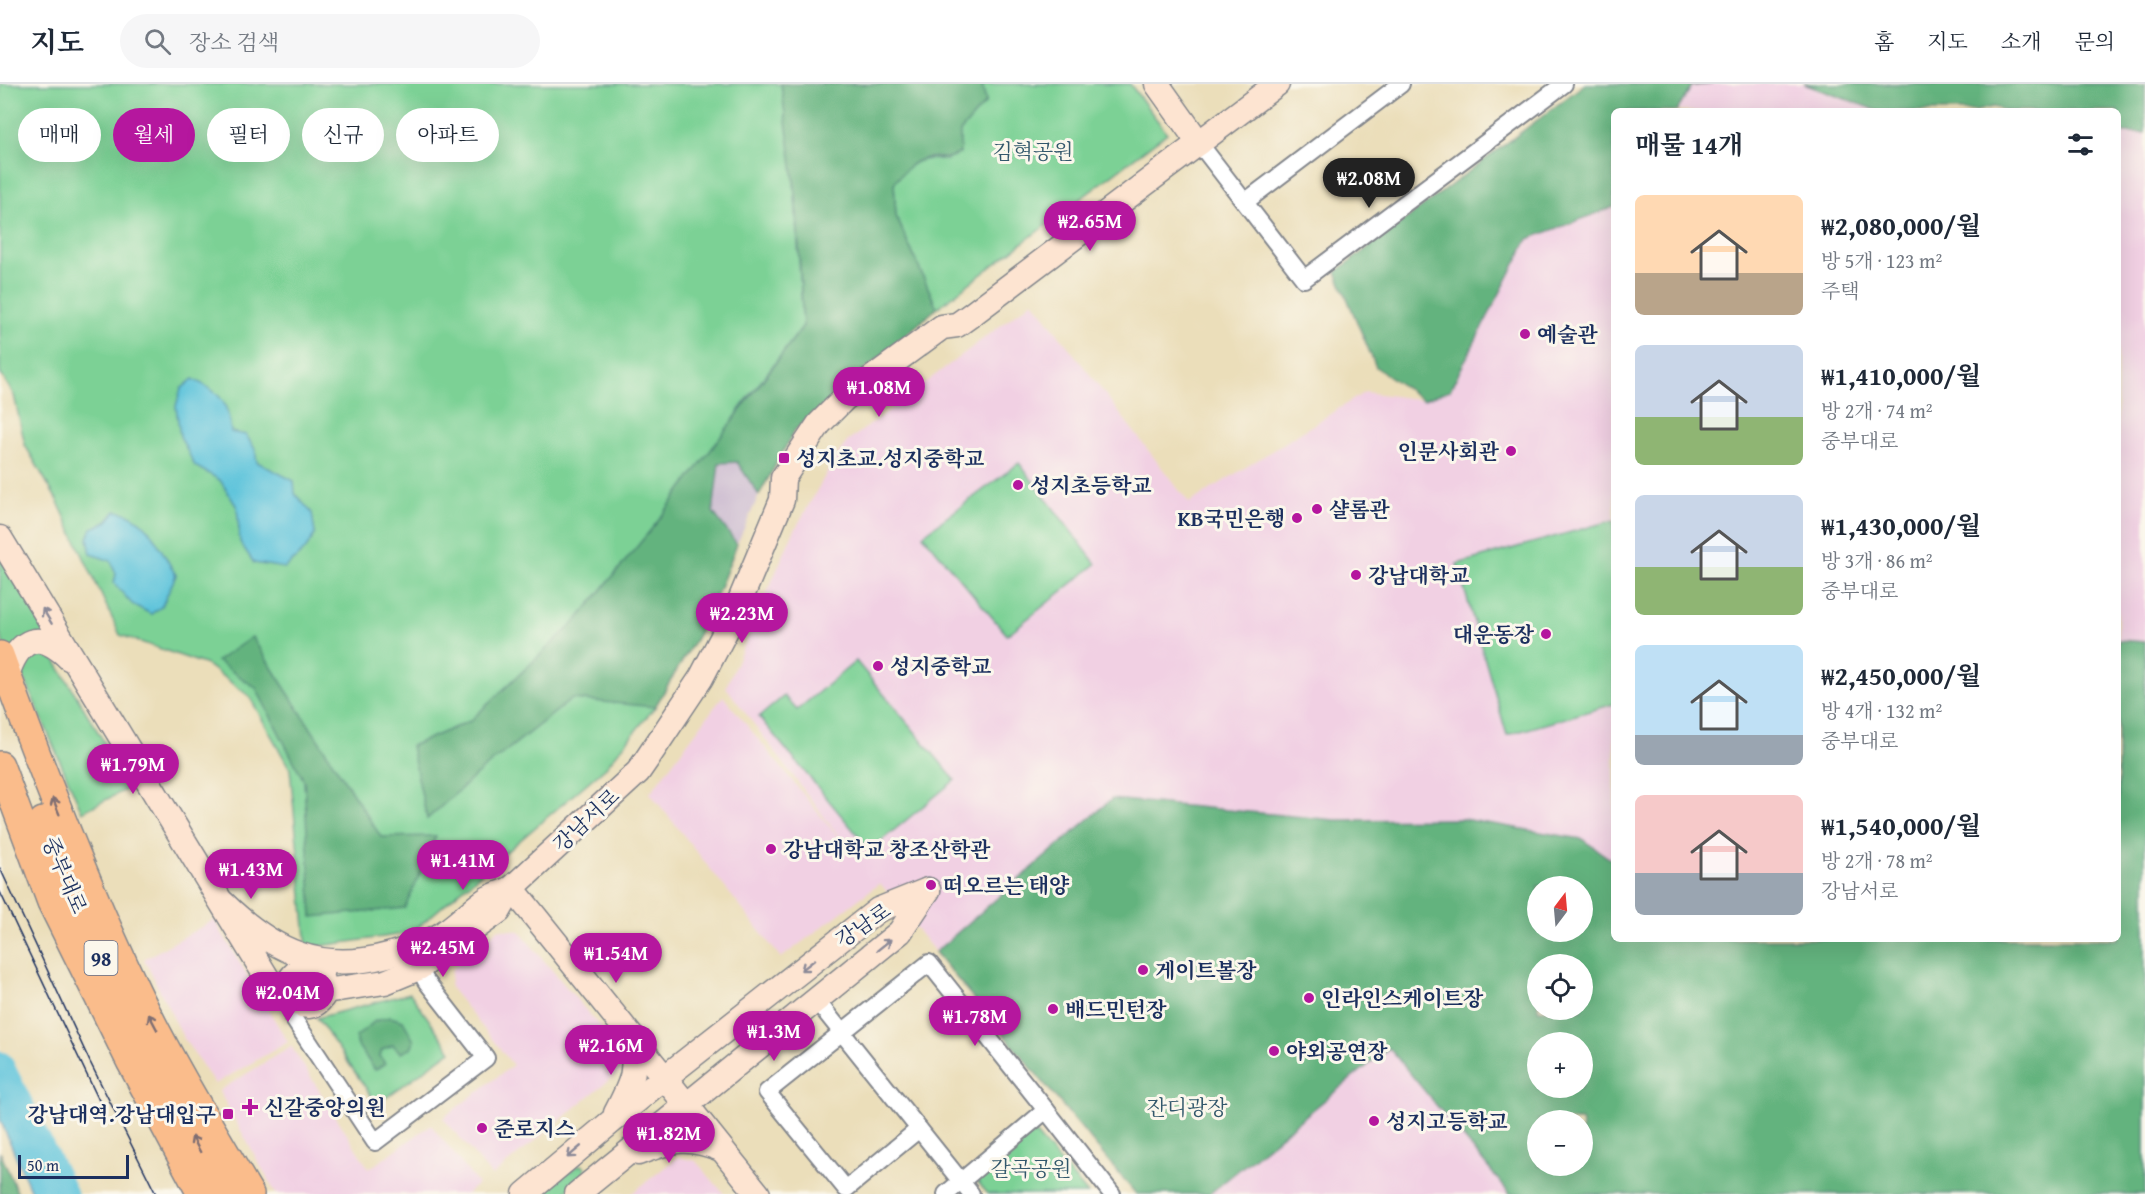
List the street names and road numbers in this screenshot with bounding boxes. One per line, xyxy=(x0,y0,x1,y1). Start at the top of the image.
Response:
street label: 강남서로 xyxy=(546,781,626,859)
street label: 중부대로 xyxy=(35,832,95,918)
street label: 강남로 xyxy=(829,895,897,955)
road number: 98 xyxy=(84,941,118,975)

